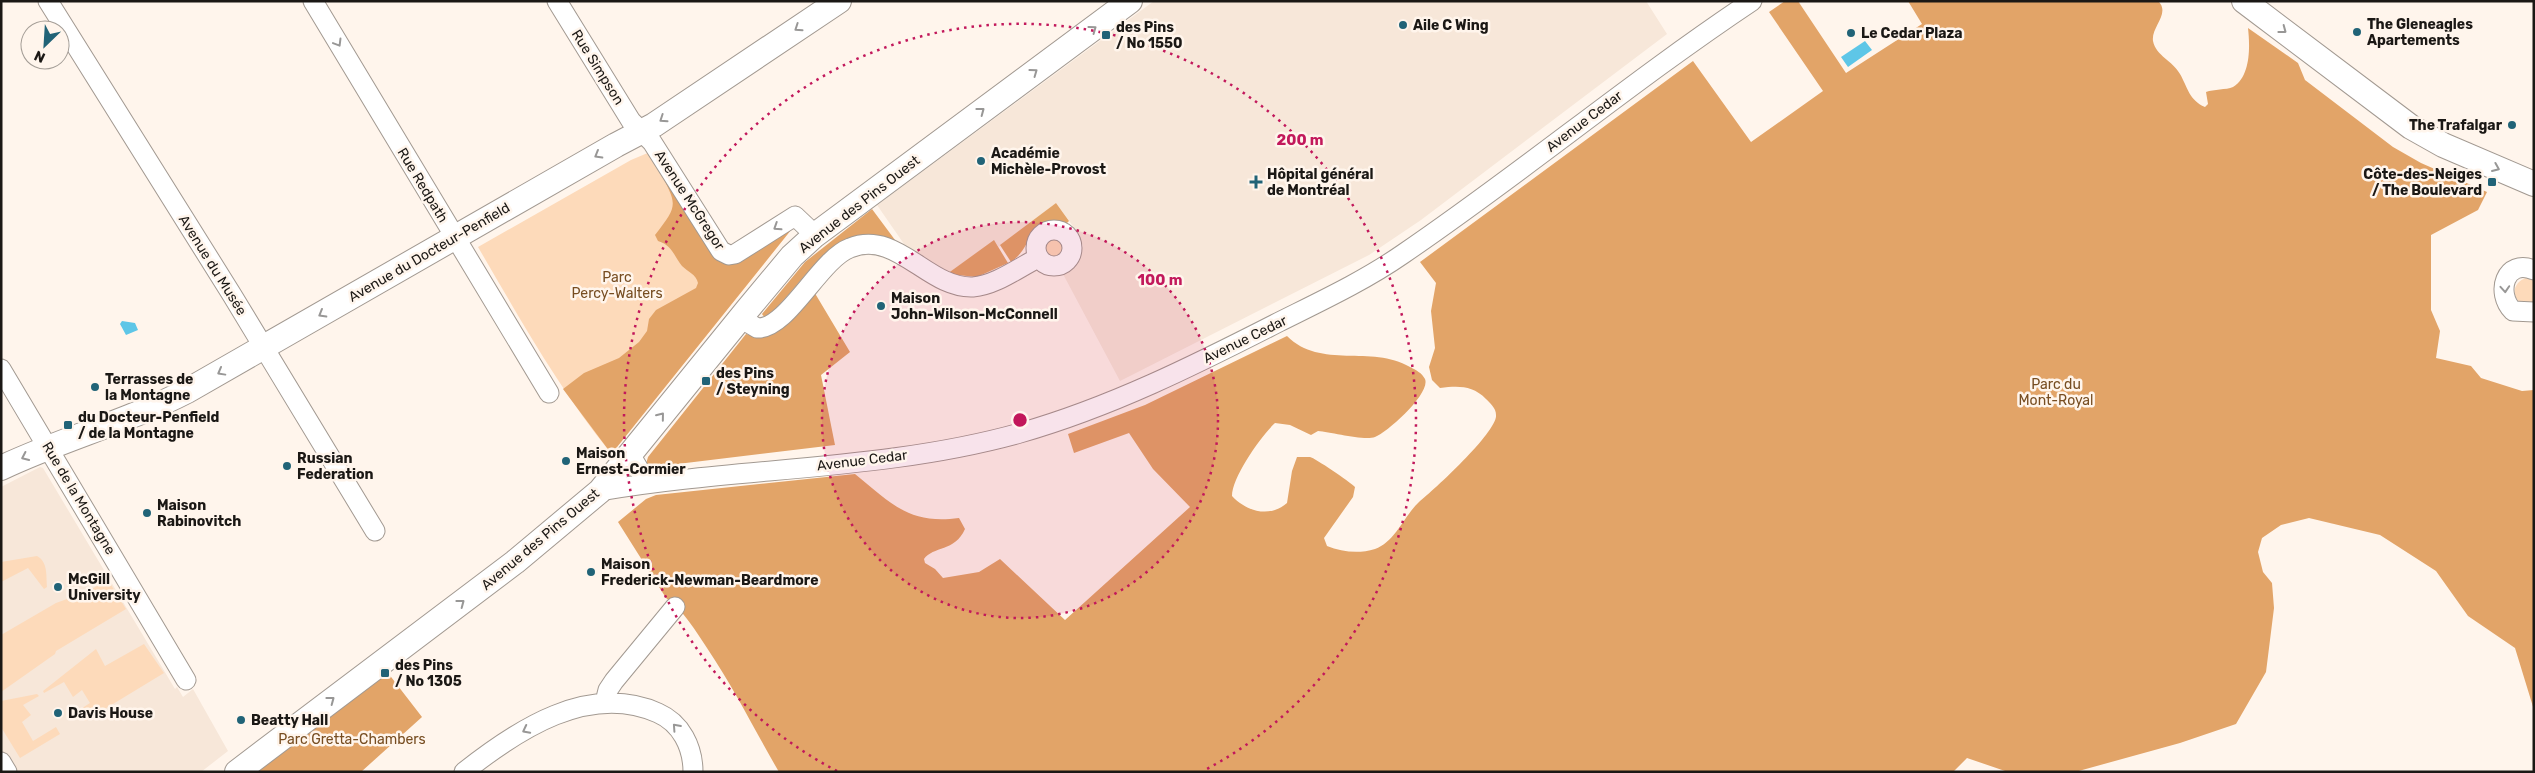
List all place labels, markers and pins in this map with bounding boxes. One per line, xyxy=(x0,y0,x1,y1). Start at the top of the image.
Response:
place label: The Gleneagles Apartements xyxy=(2367,16,2473,49)
place label: Aile C Wing xyxy=(1413,17,1489,34)
place label: des Pins / No 1550 xyxy=(1116,19,1183,52)
marker: Aile C Wing xyxy=(1397,19,1409,31)
place label: Le Cedar Plaza xyxy=(1861,25,1963,42)
marker: The Gleneagles Apartements xyxy=(2351,26,2363,38)
marker: Le Cedar Plaza xyxy=(1845,27,1857,39)
marker: des Pins / No 1550 xyxy=(1100,29,1112,41)
place label: The Trafalgar xyxy=(2409,117,2503,134)
marker: The Trafalgar xyxy=(2506,119,2518,131)
place label: Académie Michèle-Provost xyxy=(991,145,1107,178)
marker: Académie Michèle-Provost xyxy=(975,155,987,167)
place label: Hôpital général de Montréal xyxy=(1267,166,1374,199)
place label: Côte-des-Neiges / The Boulevard xyxy=(2363,166,2482,199)
marker: Hôpital général de Montréal xyxy=(1249,175,1263,189)
marker: Côte-des-Neiges / The Boulevard xyxy=(2486,176,2498,188)
place label: Maison John-Wilson-McConnell xyxy=(891,290,1058,323)
marker: Maison John-Wilson-McConnell xyxy=(875,300,887,312)
place label: des Pins / Steyning xyxy=(716,365,790,398)
place label: Terrasses de la Montagne xyxy=(105,371,193,404)
marker: des Pins / Steyning xyxy=(700,375,712,387)
marker: Terrasses de la Montagne xyxy=(89,381,101,393)
place label: du Docteur-Penfield / de la Montagne xyxy=(78,409,220,442)
centre of rings xyxy=(1011,411,1029,429)
marker: du Docteur-Penfield / de la Montagne xyxy=(62,419,74,431)
place label: Maison Ernest-Cormier xyxy=(576,445,686,478)
place label: Russian Federation xyxy=(297,450,374,483)
marker: Maison Ernest-Cormier xyxy=(560,455,572,467)
marker: Russian Federation xyxy=(281,460,293,472)
place label: Maison Rabinovitch xyxy=(157,497,241,530)
marker: Maison Rabinovitch xyxy=(141,507,153,519)
place label: Maison Frederick-Newman-Beardmore xyxy=(601,556,818,589)
marker: Maison Frederick-Newman-Beardmore xyxy=(585,566,597,578)
place label: McGill University xyxy=(68,571,141,604)
marker: McGill University xyxy=(52,581,64,593)
place label: des Pins / No 1305 xyxy=(395,657,462,690)
marker: des Pins / No 1305 xyxy=(379,667,391,679)
place label: Davis House xyxy=(68,705,153,722)
marker: Davis House xyxy=(52,707,64,719)
place label: Beatty Hall xyxy=(251,712,328,729)
marker: Beatty Hall xyxy=(235,714,247,726)

